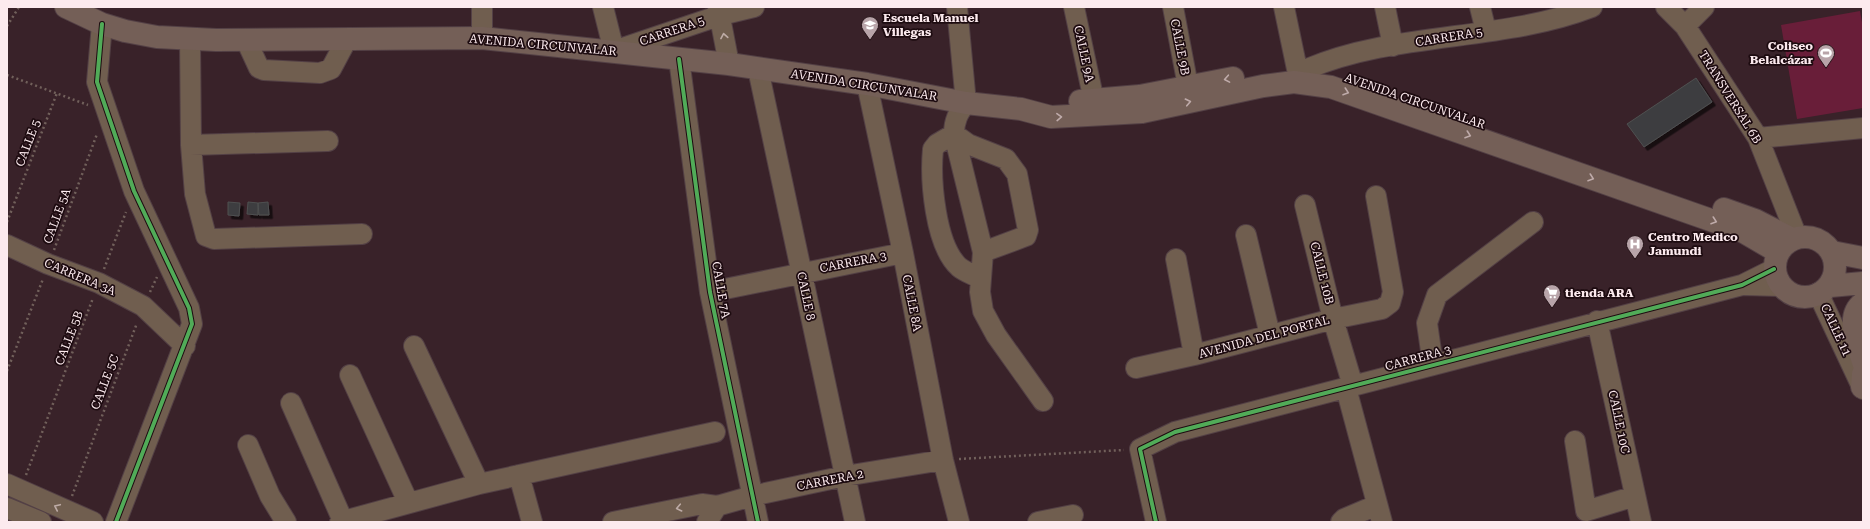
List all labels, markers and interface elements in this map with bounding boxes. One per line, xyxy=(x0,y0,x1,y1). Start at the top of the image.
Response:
place label: Escuela Manuel Villegas xyxy=(883,11,979,39)
street label: CARRERA 5 xyxy=(638,13,707,49)
school or university icon: Escuela Manuel Villegas xyxy=(860,15,880,40)
street label: CALLE 9B xyxy=(1168,18,1192,76)
street label: CALLE 9A xyxy=(1071,24,1097,84)
street label: CARRERA 5 xyxy=(1414,25,1484,49)
street label: AVENIDA CIRCUNVALAR xyxy=(469,32,618,58)
one-way arrow xyxy=(720,33,729,39)
place label: Coliseo Belalcázar xyxy=(1750,39,1814,67)
sports icon: Coliseo Belalcázar xyxy=(1816,43,1836,68)
street label: TRANSVERSAL 6B xyxy=(1696,48,1764,146)
street label: AVENIDA CIRCUNVALAR xyxy=(790,67,939,104)
street label: AVENIDA CIRCUNVALAR xyxy=(1343,70,1488,132)
one-way arrow xyxy=(1224,74,1230,83)
one-way arrow xyxy=(1342,87,1349,96)
one-way arrow xyxy=(1185,99,1191,107)
one-way arrow xyxy=(1056,113,1062,121)
street label: CALLE 5 xyxy=(13,117,43,169)
one-way arrow xyxy=(1465,130,1472,139)
one-way arrow xyxy=(1587,173,1594,182)
street label: CALLE 5A xyxy=(41,186,74,245)
one-way arrow xyxy=(1710,216,1717,225)
place label: Centro Medico Jamundi xyxy=(1648,230,1738,258)
hospital icon: Centro Medico Jamundi xyxy=(1625,234,1645,259)
street label: CALLE 10B xyxy=(1307,240,1337,306)
street label: CARRERA 3 xyxy=(818,249,888,275)
street label: CARRERA 3A xyxy=(42,256,118,299)
street label: CALLE 7A xyxy=(709,260,733,320)
street label: CALLE 8 xyxy=(794,270,818,322)
street label: CALLE 8A xyxy=(900,273,924,333)
supermarket icon: tienda ARA xyxy=(1542,283,1562,308)
place label: tienda ARA xyxy=(1565,286,1634,300)
street label: CALLE 11 xyxy=(1818,302,1854,359)
street label: CALLE 5B xyxy=(52,309,86,367)
street label: AVENIDA DEL PORTAL xyxy=(1197,313,1331,361)
street label: CARRERA 3 xyxy=(1383,342,1453,374)
street label: CALLE 5C xyxy=(88,352,122,412)
street label: CALLE 10C xyxy=(1605,389,1633,455)
street label: CARRERA 2 xyxy=(795,467,865,493)
one-way arrow xyxy=(53,504,61,512)
one-way arrow xyxy=(676,504,682,512)

